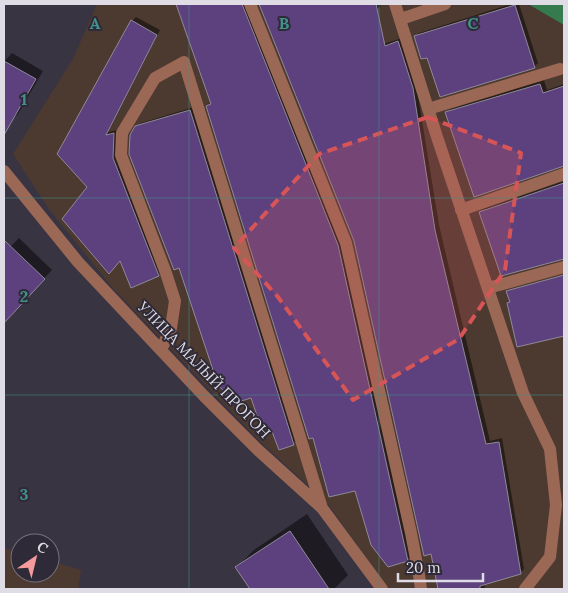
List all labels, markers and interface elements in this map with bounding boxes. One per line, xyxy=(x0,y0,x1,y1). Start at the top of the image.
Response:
text: A xyxy=(90,13,101,33)
text: B xyxy=(279,13,290,33)
text: C xyxy=(467,13,479,33)
text: 1 xyxy=(21,89,27,109)
text: 2 xyxy=(20,286,28,306)
street label: УЛИЦА МАЛЫЙ ПРОГОН xyxy=(133,297,275,442)
text: 3 xyxy=(20,484,29,504)
north arrow xyxy=(10,533,60,583)
text: С xyxy=(33,537,52,558)
scale bar xyxy=(398,550,483,582)
text: 20 m xyxy=(406,558,441,577)

